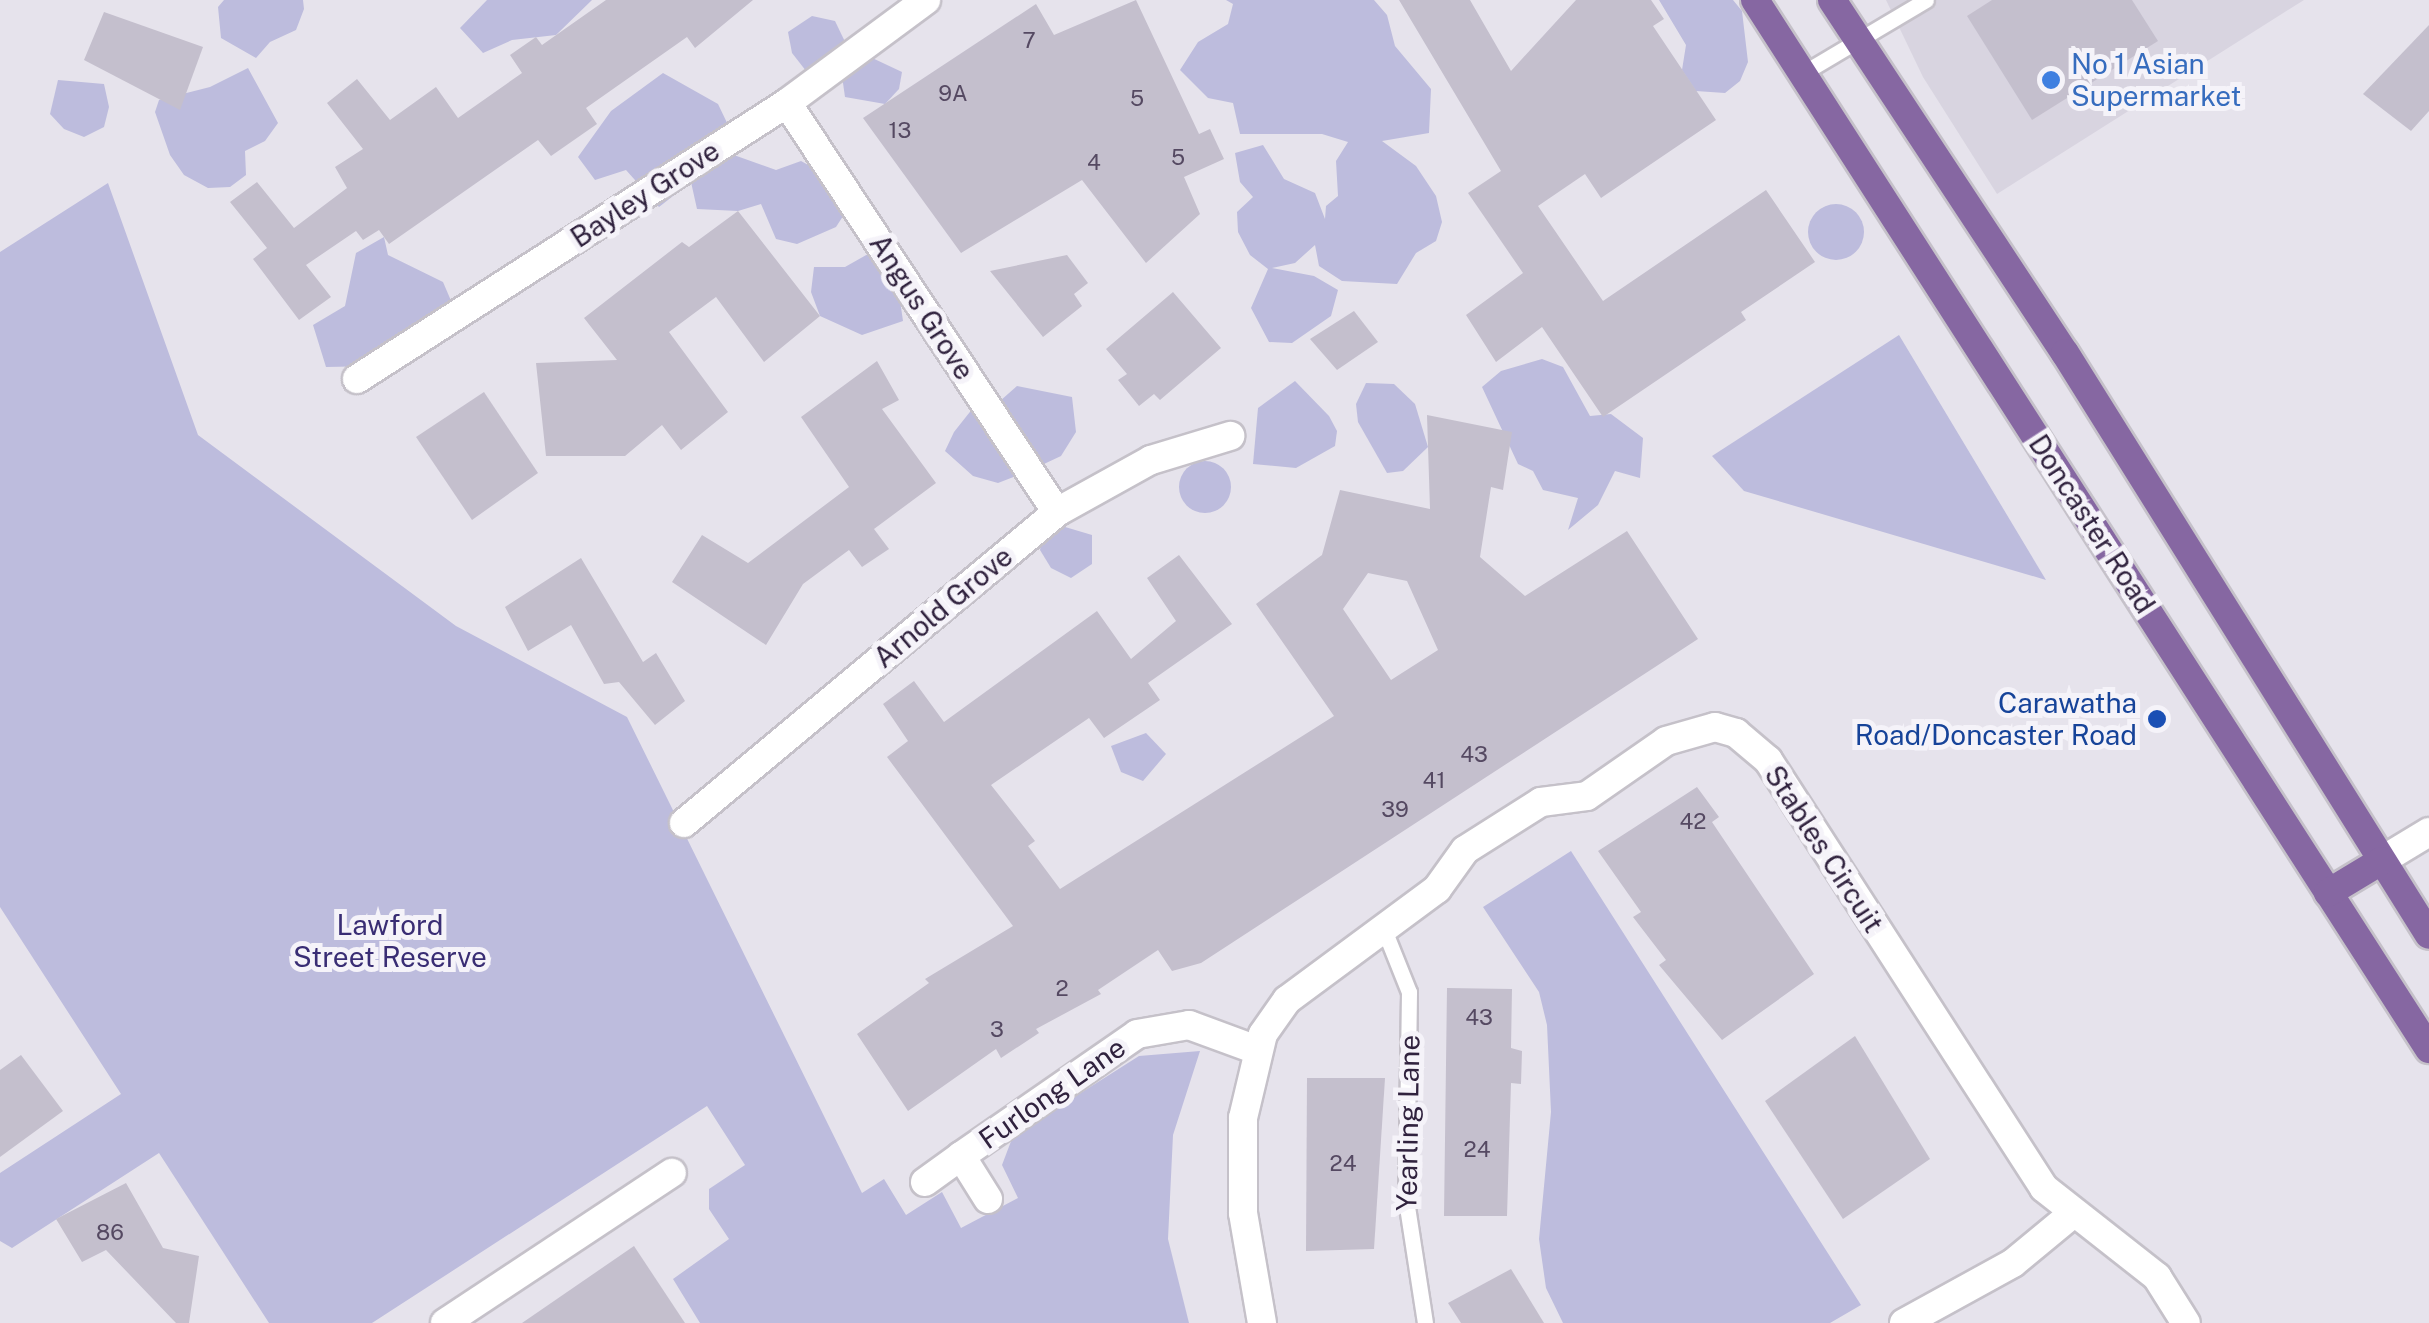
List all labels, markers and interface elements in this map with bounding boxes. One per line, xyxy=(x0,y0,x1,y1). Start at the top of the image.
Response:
house number: 7 xyxy=(1022,28,1036,54)
place label: No 1 Asian Supermarket xyxy=(2071,47,2241,113)
marker: No 1 Asian Supermarket xyxy=(2040,69,2062,91)
house number: 9A xyxy=(938,81,968,107)
house number: 5 xyxy=(1130,86,1144,112)
house number: 13 xyxy=(889,118,911,144)
street label: Bayley Grove xyxy=(564,133,726,255)
house number: 5 xyxy=(1171,145,1185,171)
house number: 4 xyxy=(1087,150,1101,176)
street label: Angus Grove xyxy=(862,228,982,386)
street label: Doncaster Road xyxy=(2022,428,2162,620)
street label: Arnold Grove xyxy=(867,539,1019,675)
place label: Carawatha Road/Doncaster Road xyxy=(1855,686,2137,752)
marker: Carawatha Road/Doncaster Road xyxy=(2146,708,2168,730)
house number: 43 xyxy=(1460,742,1488,768)
street label: Stables Circuit xyxy=(1758,759,1890,939)
house number: 41 xyxy=(1423,768,1445,794)
house number: 39 xyxy=(1381,797,1409,823)
house number: 42 xyxy=(1680,809,1706,835)
park label: Lawford Street Reserve xyxy=(293,908,487,974)
house number: 2 xyxy=(1055,976,1069,1002)
house number: 43 xyxy=(1465,1005,1493,1031)
house number: 3 xyxy=(990,1017,1004,1043)
street label: Furlong Lane xyxy=(972,1030,1132,1156)
street label: Yearling Lane xyxy=(1390,1035,1426,1211)
house number: 24 xyxy=(1464,1137,1490,1163)
house number: 24 xyxy=(1330,1151,1356,1177)
house number: 86 xyxy=(96,1220,124,1246)

